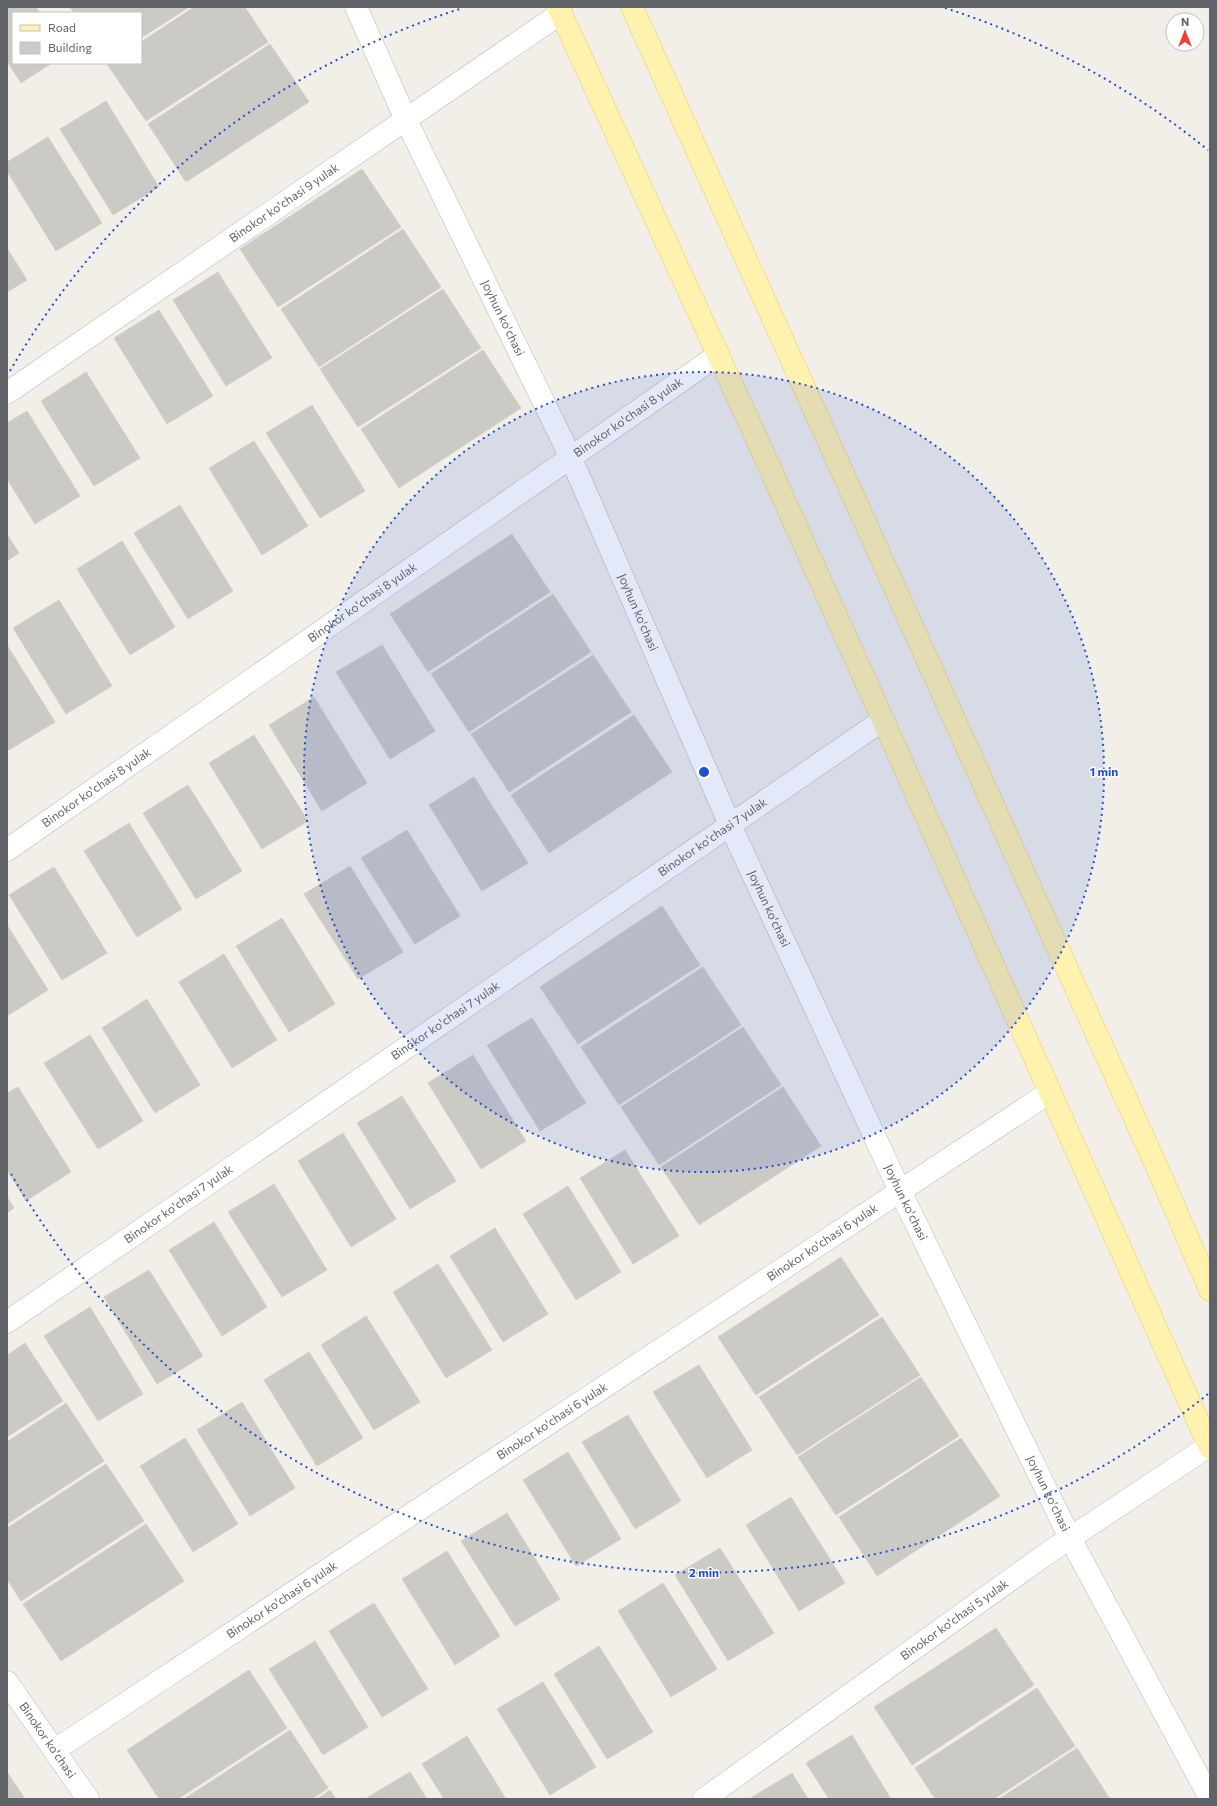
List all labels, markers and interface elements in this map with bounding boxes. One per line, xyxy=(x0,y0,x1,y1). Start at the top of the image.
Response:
legend xyxy=(12,12,142,64)
north arrow xyxy=(1165,12,1205,52)
text: N xyxy=(1181,15,1189,28)
text: Road xyxy=(48,20,76,34)
text: Building xyxy=(48,40,92,54)
street label: Binokor ko'chasi 9 yulak xyxy=(226,159,341,245)
street label: Joyhun ko'chasi xyxy=(478,277,528,358)
street label: Binokor ko'chasi 8 yulak xyxy=(570,374,685,459)
street label: Binokor ko'chasi 8 yulak xyxy=(305,559,419,645)
street label: Joyhun ko'chasi xyxy=(615,571,662,653)
street label: Binokor ko'chasi 8 yulak xyxy=(39,744,153,830)
text: 1 min xyxy=(1090,764,1118,778)
centre of rings xyxy=(697,765,711,779)
street label: Binokor ko'chasi 7 yulak xyxy=(655,794,769,879)
street label: Joyhun ko'chasi xyxy=(745,868,794,949)
street label: Binokor ko'chasi 7 yulak xyxy=(388,977,502,1062)
street label: Binokor ko'chasi 7 yulak xyxy=(121,1161,235,1246)
street label: Joyhun ko'chasi xyxy=(882,1162,931,1242)
street label: Binokor ko'chasi 6 yulak xyxy=(764,1200,880,1283)
street label: Binokor ko'chasi 6 yulak xyxy=(494,1379,610,1462)
street label: Joyhun ko'chasi xyxy=(1024,1453,1074,1533)
street label: Binokor ko'chasi 6 yulak xyxy=(223,1557,340,1641)
text: 2 min xyxy=(689,1565,719,1579)
street label: Binokor ko'chasi 5 yulak xyxy=(897,1575,1011,1662)
street label: Binokor ko'chasi xyxy=(17,1699,79,1780)

